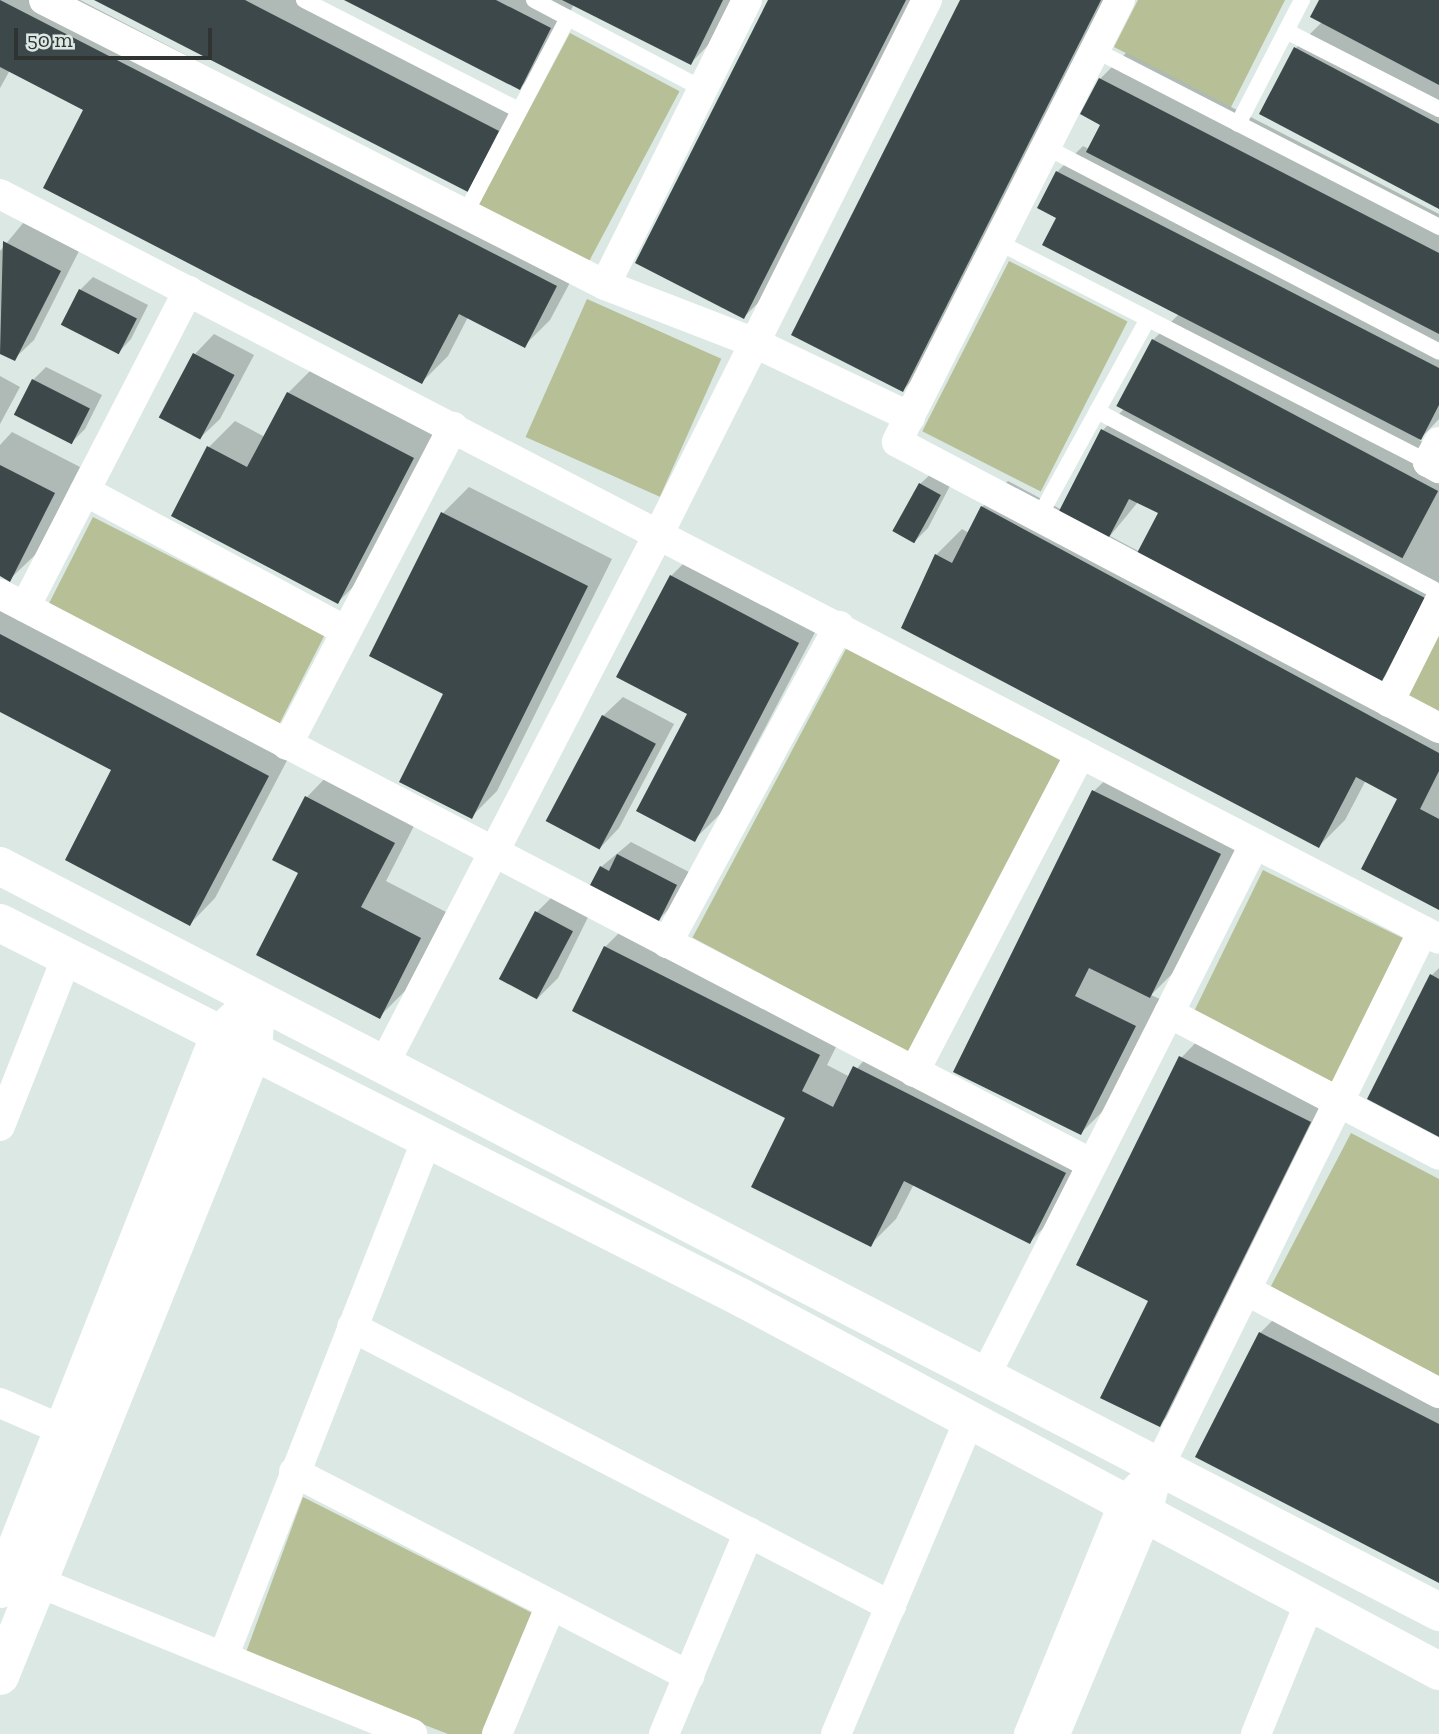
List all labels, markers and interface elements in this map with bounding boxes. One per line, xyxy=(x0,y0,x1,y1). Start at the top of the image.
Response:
scale bar xyxy=(18,14,215,58)
text: 50 m xyxy=(27,27,73,52)

